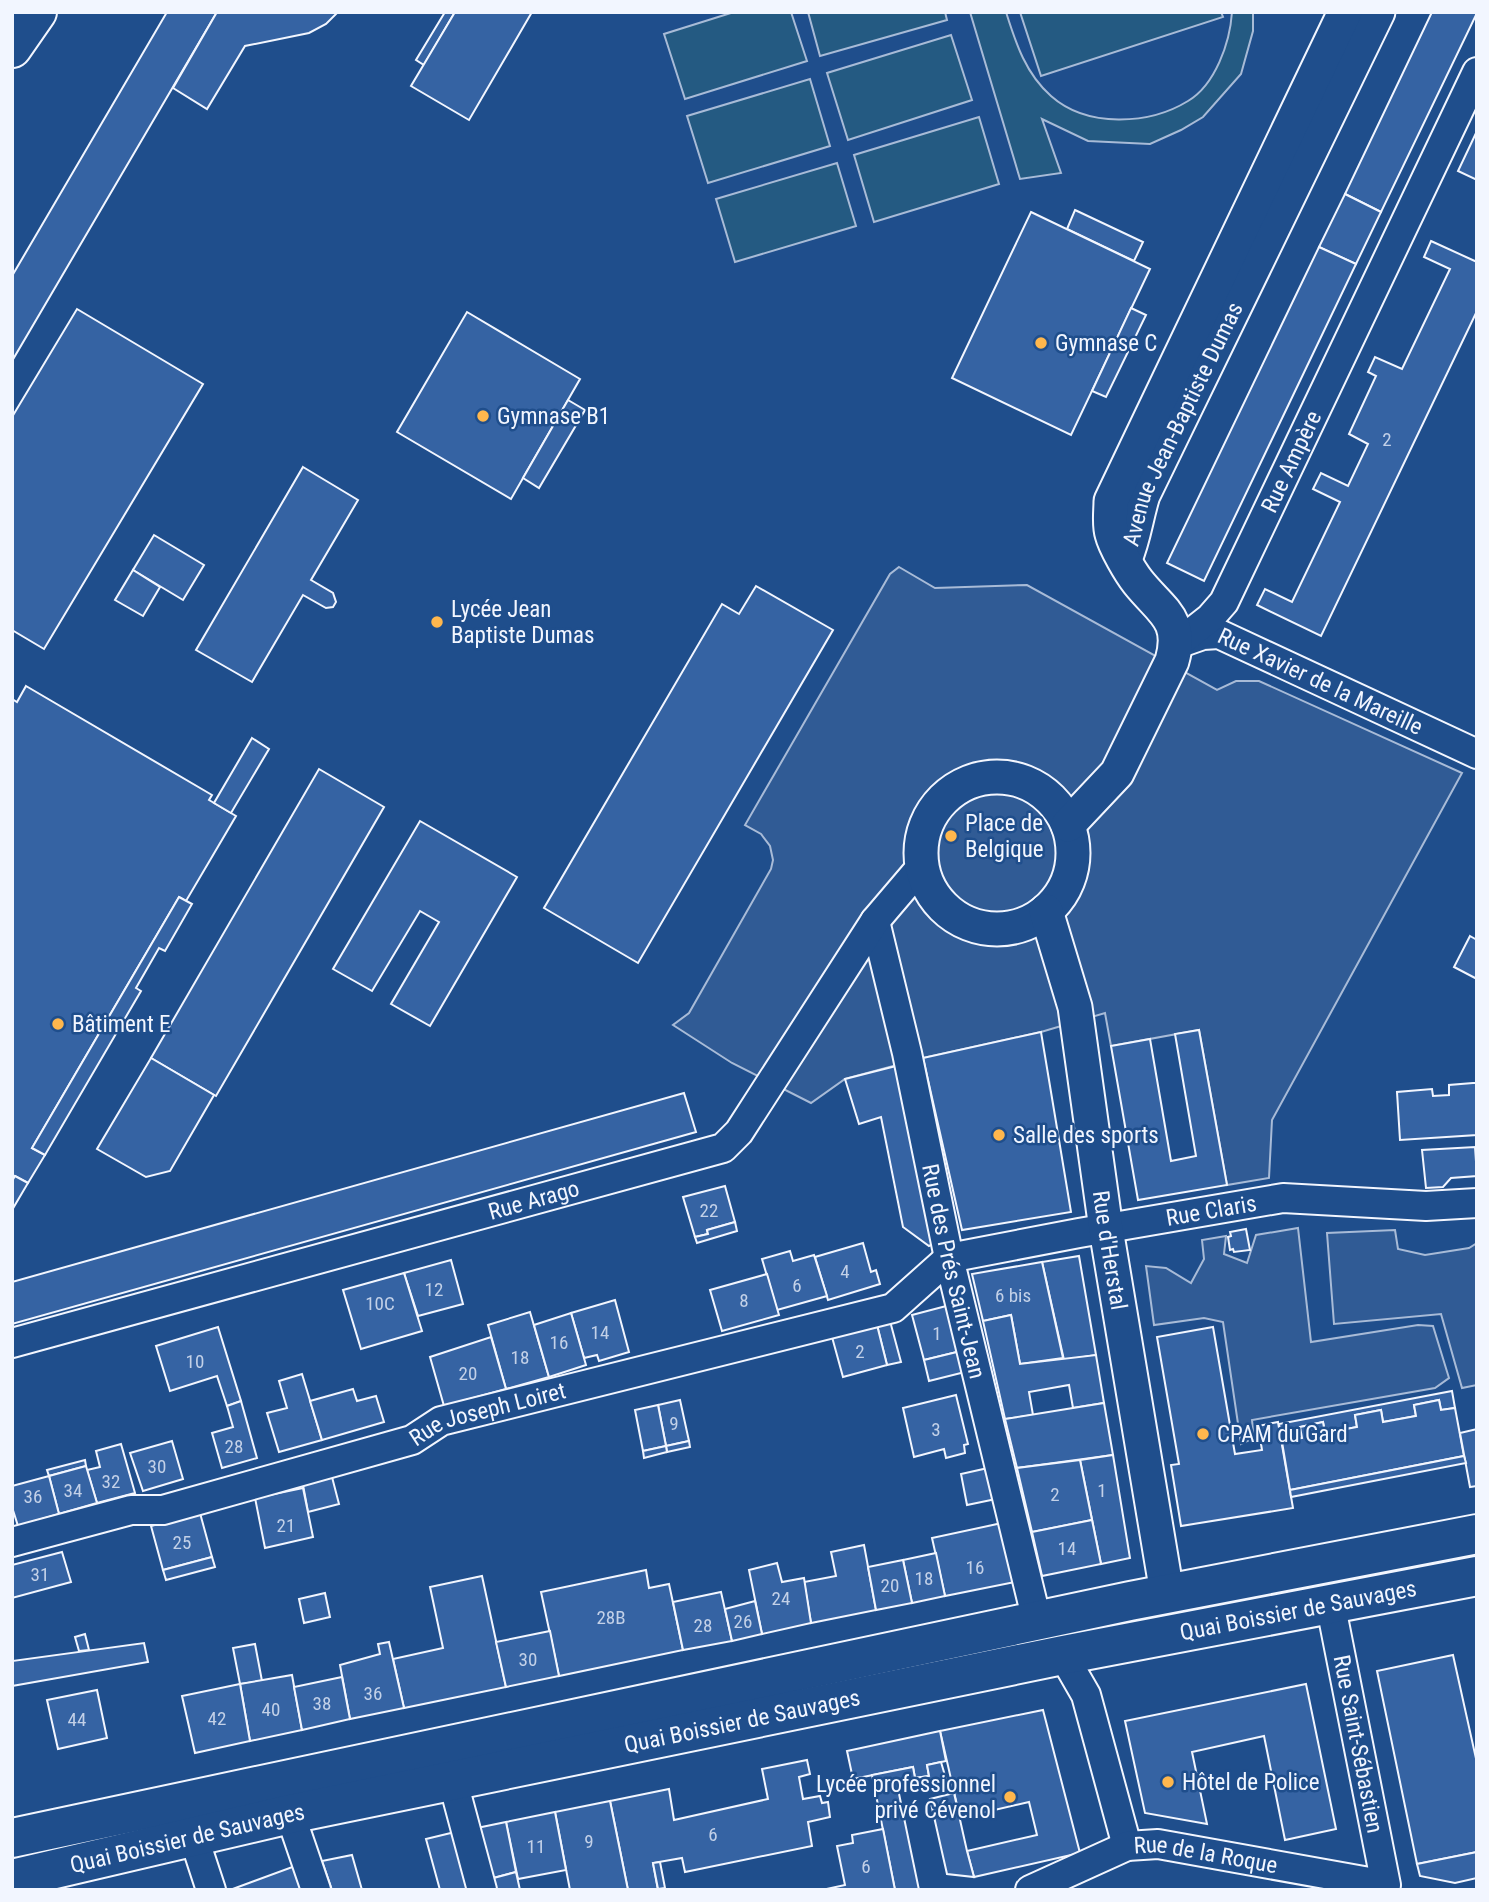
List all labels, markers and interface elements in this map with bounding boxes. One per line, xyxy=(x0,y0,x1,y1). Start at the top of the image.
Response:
street label: Avenue Jean-Baptiste Dumas xyxy=(1117,298,1248,549)
place label: Gymnase C xyxy=(1055,330,1157,357)
marker: Gymnase C xyxy=(1033,335,1049,351)
place label: Gymnase B1 xyxy=(497,403,610,430)
street label: Rue Ampère xyxy=(1255,406,1327,517)
marker: Gymnase B1 xyxy=(475,408,491,424)
house number: 2 xyxy=(1382,428,1392,451)
place label: Lycée Jean Baptiste Dumas xyxy=(451,596,594,649)
marker: Lycée Jean Baptiste Dumas xyxy=(429,614,445,630)
street label: Rue Xavier de la Mareille xyxy=(1214,622,1427,740)
place label: Place de Belgique xyxy=(965,810,1044,863)
marker: Place de Belgique xyxy=(943,828,959,844)
place label: Bâtiment E xyxy=(72,1011,170,1038)
marker: Bâtiment E xyxy=(50,1016,66,1032)
place label: Salle des sports xyxy=(1013,1122,1159,1149)
marker: Salle des sports xyxy=(991,1127,1007,1143)
street label: Rue des Prés Saint-Jean xyxy=(917,1161,991,1381)
street label: Rue Arago xyxy=(485,1175,582,1225)
street label: Rue d'Herstal xyxy=(1087,1189,1133,1312)
street label: Rue Claris xyxy=(1164,1189,1259,1231)
house number: 22 xyxy=(700,1199,718,1222)
house number: 4 xyxy=(840,1260,850,1283)
house number: 6 xyxy=(792,1274,802,1297)
house number: 12 xyxy=(425,1278,443,1301)
house number: 6 bis xyxy=(995,1284,1031,1307)
house number: 8 xyxy=(739,1289,749,1312)
house number: 10C xyxy=(365,1292,395,1315)
house number: 14 xyxy=(591,1321,609,1344)
house number: 1 xyxy=(932,1322,942,1345)
house number: 16 xyxy=(550,1331,568,1354)
house number: 2 xyxy=(855,1340,865,1363)
house number: 18 xyxy=(511,1346,529,1369)
house number: 10 xyxy=(186,1350,204,1373)
house number: 20 xyxy=(459,1362,477,1385)
street label: Rue Joseph Loiret xyxy=(404,1377,569,1452)
house number: 9 xyxy=(669,1412,679,1435)
house number: 3 xyxy=(931,1418,941,1441)
place label: CPAM du Gard xyxy=(1217,1421,1348,1448)
marker: CPAM du Gard xyxy=(1195,1426,1211,1442)
house number: 28 xyxy=(225,1435,243,1458)
house number: 30 xyxy=(148,1455,166,1478)
house number: 32 xyxy=(102,1470,120,1493)
house number: 34 xyxy=(64,1479,82,1502)
house number: 1 xyxy=(1097,1479,1107,1502)
house number: 2 xyxy=(1050,1483,1060,1506)
house number: 36 xyxy=(24,1485,42,1508)
house number: 21 xyxy=(277,1514,295,1537)
house number: 25 xyxy=(173,1531,191,1554)
house number: 14 xyxy=(1058,1537,1076,1560)
house number: 16 xyxy=(966,1556,984,1579)
house number: 31 xyxy=(31,1563,49,1586)
house number: 18 xyxy=(915,1567,933,1590)
house number: 20 xyxy=(881,1574,899,1597)
street label: Quai Boissier de Sauvages xyxy=(1178,1574,1419,1646)
house number: 24 xyxy=(772,1587,790,1610)
house number: 28B xyxy=(596,1606,626,1629)
house number: 26 xyxy=(734,1610,752,1633)
house number: 28 xyxy=(694,1614,712,1637)
house number: 30 xyxy=(519,1648,537,1671)
street label: Rue Saint-Sébastien xyxy=(1327,1653,1389,1835)
house number: 36 xyxy=(364,1682,382,1705)
street label: Quai Boissier de Sauvages xyxy=(622,1684,862,1758)
house number: 38 xyxy=(313,1692,331,1715)
house number: 40 xyxy=(262,1698,280,1721)
house number: 42 xyxy=(208,1707,226,1730)
house number: 44 xyxy=(68,1708,86,1731)
place label: Hôtel de Police xyxy=(1182,1769,1320,1796)
place label: Lycée professionnel privé Cévenol xyxy=(816,1771,996,1824)
marker: Hôtel de Police xyxy=(1160,1774,1176,1790)
marker: Lycée professionnel privé Cévenol xyxy=(1002,1789,1018,1805)
street label: Quai Boissier de Sauvages xyxy=(67,1798,307,1879)
house number: 6 xyxy=(708,1823,718,1846)
house number: 9 xyxy=(584,1830,594,1853)
street label: Rue de la Roque xyxy=(1133,1831,1280,1879)
house number: 11 xyxy=(527,1835,545,1858)
house number: 6 xyxy=(861,1855,871,1878)

